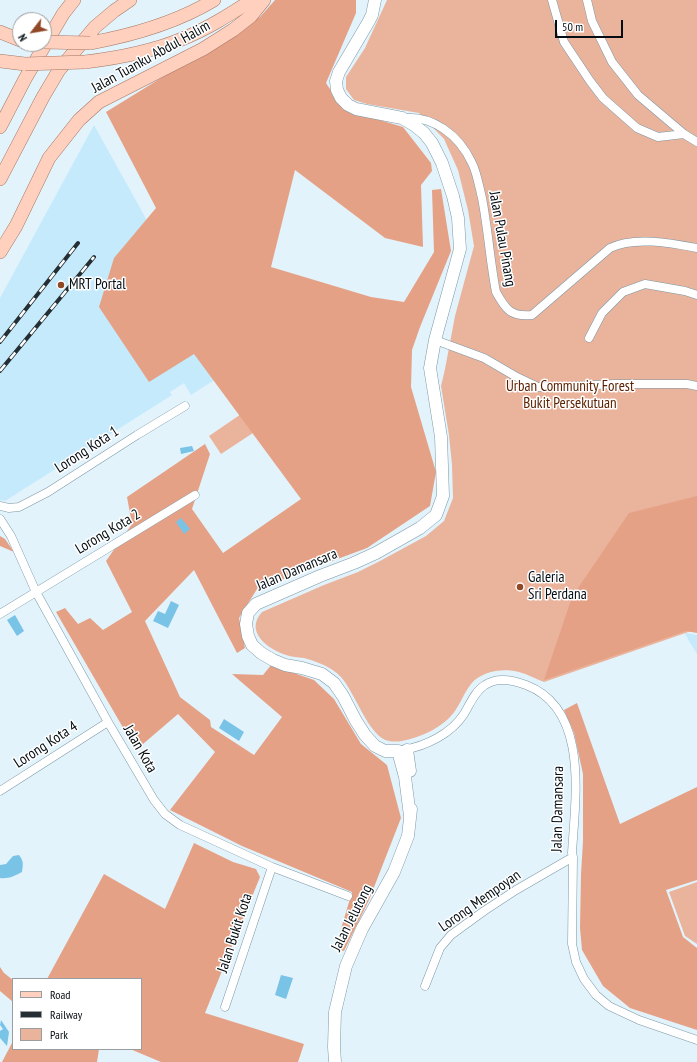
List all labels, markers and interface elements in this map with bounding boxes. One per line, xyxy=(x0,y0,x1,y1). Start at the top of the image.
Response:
north arrow xyxy=(12,12,52,52)
scale bar xyxy=(557,12,625,38)
street label: Jalan Tuanku Abdul Halim xyxy=(89,17,213,97)
text: 50 m xyxy=(562,19,583,34)
text: N xyxy=(15,32,30,44)
street label: Jalan Pulau Pinang xyxy=(485,190,519,288)
place label: MRT Portal xyxy=(69,276,126,294)
marker: MRT Portal xyxy=(56,280,66,290)
park label: Urban Community Forest Bukit Persekutuan xyxy=(506,378,634,413)
street label: Lorong Kota 1 xyxy=(52,423,122,477)
street label: Lorong Kota 2 xyxy=(72,506,144,558)
street label: Jalan Damansara xyxy=(254,545,340,595)
place label: Galeria Sri Perdana xyxy=(528,569,587,604)
marker: Galeria Sri Perdana xyxy=(515,582,525,592)
street label: Lorong Kota 4 xyxy=(11,718,81,772)
street label: Jalan Kota xyxy=(119,722,161,776)
street label: Jalan Damansara xyxy=(548,766,568,852)
street label: Lorong Mempoyan xyxy=(436,866,524,936)
street label: Jalan Jelutong xyxy=(328,882,376,954)
street label: Jalan Bukit Kota xyxy=(214,891,256,975)
legend xyxy=(12,978,142,1050)
text: Road xyxy=(50,987,70,1002)
text: Railway xyxy=(50,1007,82,1022)
text: Park xyxy=(50,1027,68,1042)

